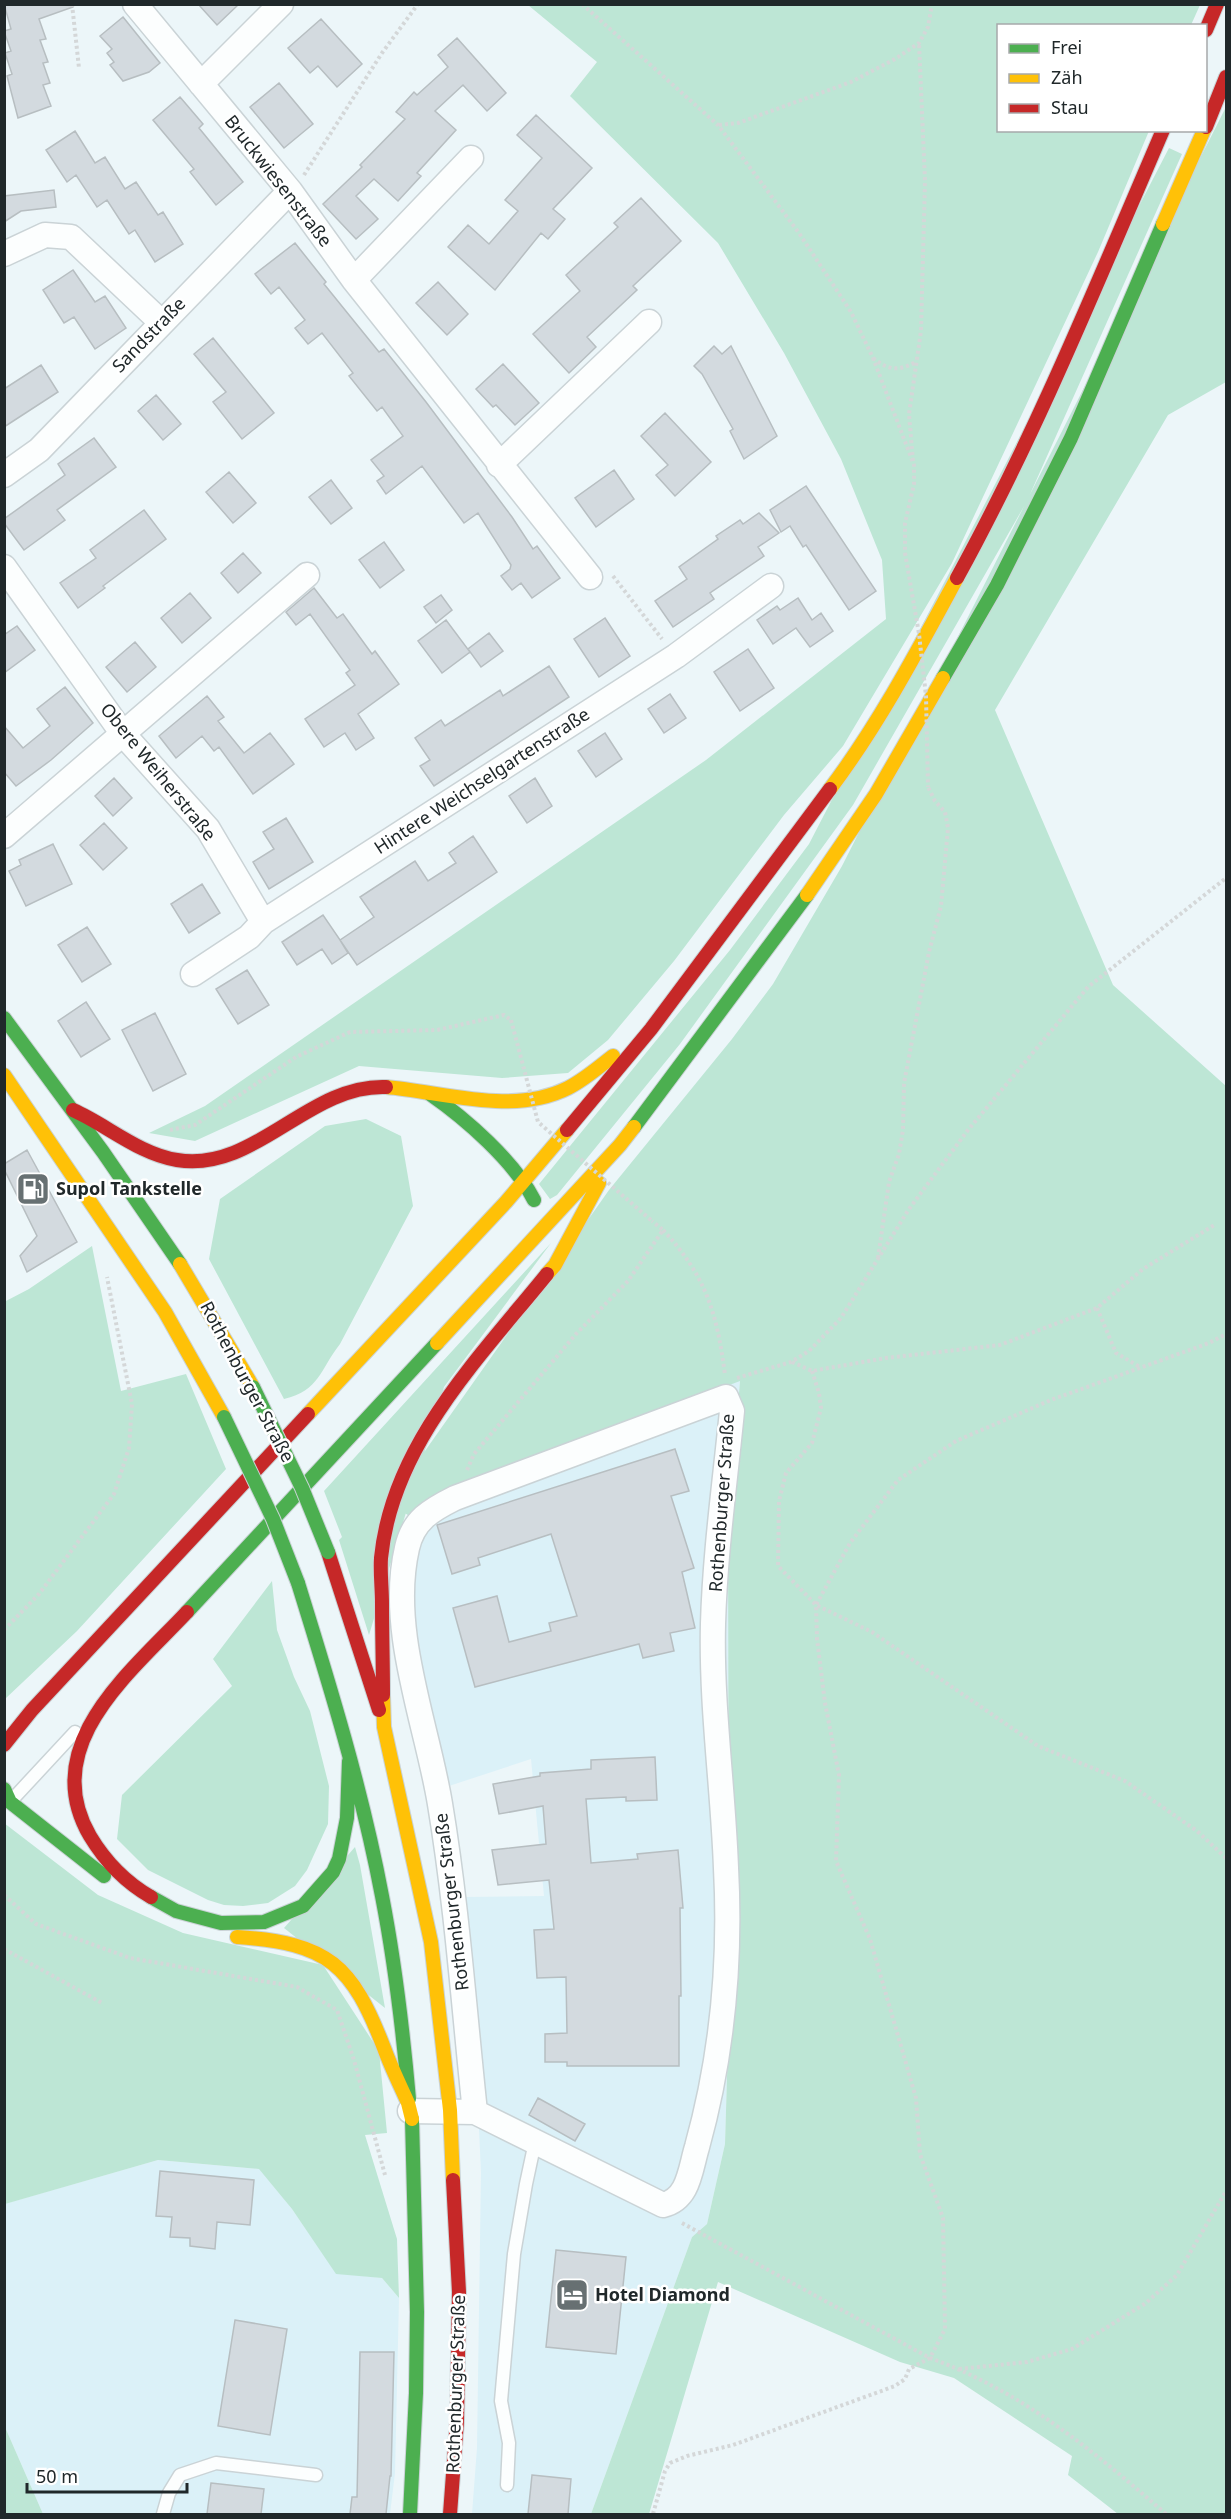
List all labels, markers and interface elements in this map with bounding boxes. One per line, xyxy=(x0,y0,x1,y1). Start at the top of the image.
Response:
legend xyxy=(997,24,1207,132)
text: Frei xyxy=(1051,35,1082,59)
text: Zäh xyxy=(1051,65,1083,89)
text: Stau xyxy=(1051,95,1089,119)
street label: Bruckwiesenstraße xyxy=(220,109,338,251)
street label: Sandstraße xyxy=(106,291,190,377)
street label: Obere Weiherstraße xyxy=(96,697,222,845)
street label: Hintere Weichselgartenstraße xyxy=(369,701,594,859)
fuel station icon: Supol Tankstelle xyxy=(15,1171,51,1207)
place label: Supol Tankstelle xyxy=(56,1176,202,1200)
street label: Rothenburger Straße xyxy=(195,1297,300,1466)
street label: Rothenburger Straße xyxy=(703,1413,739,1593)
street label: Rothenburger Straße xyxy=(428,1812,474,1992)
hotel icon: Hotel Diamond xyxy=(554,2277,590,2313)
place label: Hotel Diamond xyxy=(595,2282,730,2306)
street label: Rothenburger Straße xyxy=(440,2294,470,2474)
scale bar xyxy=(27,2456,188,2494)
text: 50 m xyxy=(36,2464,78,2488)

